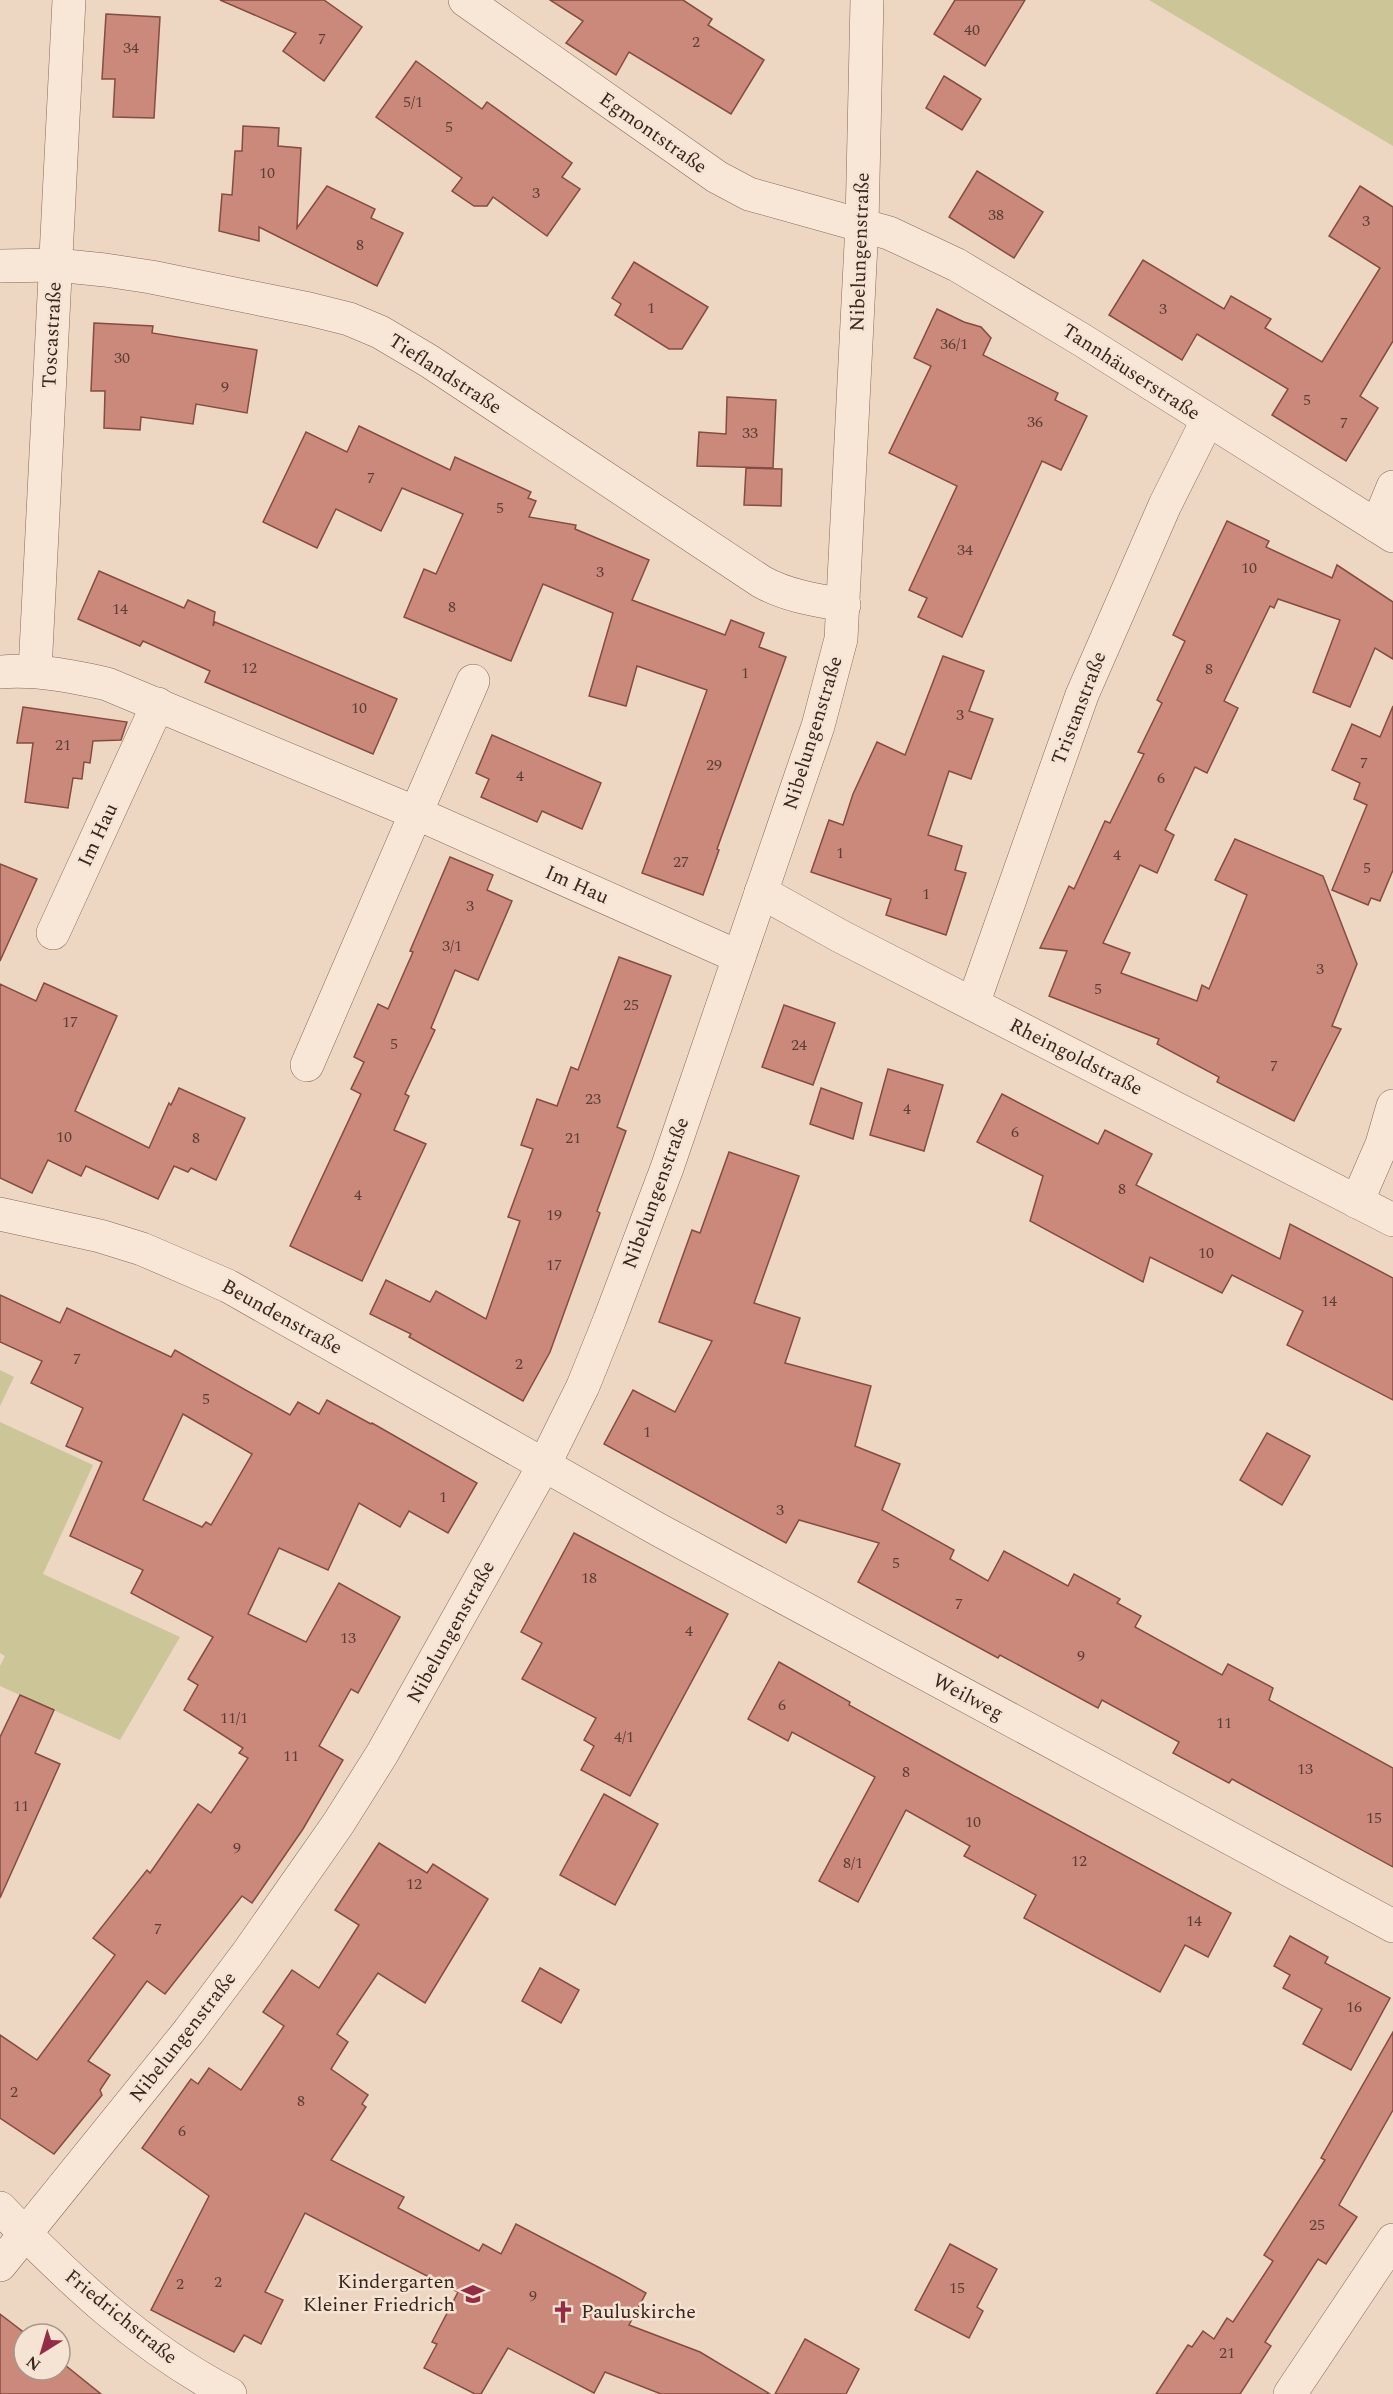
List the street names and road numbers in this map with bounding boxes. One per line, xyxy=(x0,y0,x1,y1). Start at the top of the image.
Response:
street label: Egmontstraße xyxy=(593,85,713,181)
street label: Nibelungenstraße xyxy=(842,172,878,332)
street label: Toscastraße xyxy=(34,281,70,389)
street label: Tannhäuserstraße xyxy=(1056,316,1206,428)
street label: Tieflandstraße xyxy=(382,326,508,422)
street label: Tristanstraße xyxy=(1044,647,1114,769)
street label: Nibelungenstraße xyxy=(775,652,851,814)
street label: Im Hau xyxy=(70,798,126,872)
street label: Im Hau xyxy=(540,858,614,912)
street label: Rheingoldstraße xyxy=(1004,1010,1148,1104)
street label: Nibelungenstraße xyxy=(615,1113,697,1273)
street label: Beundenstraße xyxy=(216,1271,348,1363)
street label: Nibelungenstraße xyxy=(399,1555,503,1709)
street label: Weilweg xyxy=(927,1666,1009,1728)
street label: Nibelungenstraße xyxy=(122,1965,244,2109)
street label: Friedrichstraße xyxy=(58,2262,184,2372)

